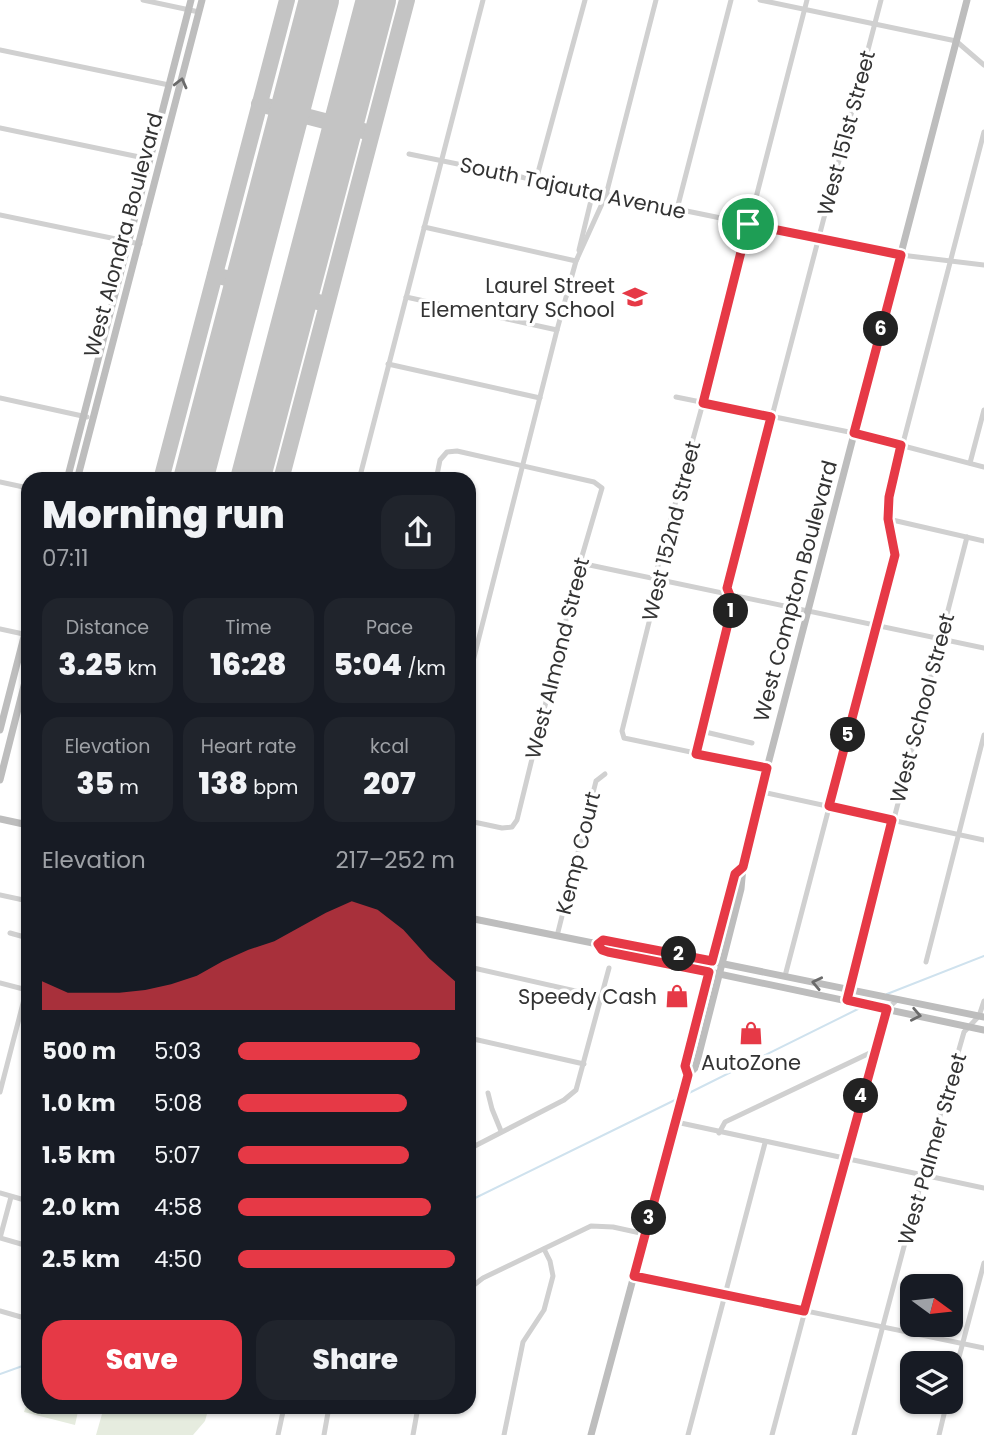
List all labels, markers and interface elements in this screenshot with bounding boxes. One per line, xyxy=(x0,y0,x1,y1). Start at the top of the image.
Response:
street label: West 151st Street xyxy=(810,47,882,219)
one-way arrow xyxy=(173,77,187,89)
street label: West Alondra Boulevard xyxy=(76,110,170,360)
street label: South Tajauta Avenue xyxy=(457,150,689,226)
pin xyxy=(718,194,778,254)
icon: arrive xyxy=(729,205,767,243)
place label: Laurel Street Elementary School xyxy=(420,271,615,324)
school or university icon: Laurel Street Elementary School xyxy=(621,283,649,311)
pin: 6 xyxy=(864,312,898,346)
text: 6 xyxy=(874,315,887,342)
street label: West 152nd Street xyxy=(635,438,707,624)
street label: West Compton Boulevard xyxy=(746,457,844,725)
text: Morning run xyxy=(42,488,285,541)
button: share xyxy=(381,495,455,569)
text: 07:11 xyxy=(42,542,89,574)
street label: West Almond Street xyxy=(518,554,596,762)
pin: 1 xyxy=(714,594,748,628)
text: 1 xyxy=(727,597,734,624)
street label: West School Street xyxy=(883,610,961,806)
text: Distance xyxy=(66,614,149,641)
text: Time xyxy=(225,614,272,641)
text: Pace xyxy=(366,614,413,641)
text: 3.25 xyxy=(58,643,122,686)
text: 16:28 xyxy=(210,643,287,686)
text: 5:04 xyxy=(333,643,402,686)
text: km xyxy=(122,655,157,682)
text: /km xyxy=(402,655,446,682)
pin: 5 xyxy=(830,718,866,752)
text: 5 xyxy=(841,721,854,748)
text: Elevation xyxy=(65,733,150,760)
text: Heart rate xyxy=(201,733,296,760)
text: kcal xyxy=(370,733,409,760)
text: 35 xyxy=(76,762,114,805)
text: 138 xyxy=(199,762,248,805)
text: 207 xyxy=(363,762,416,805)
text: m xyxy=(114,774,139,801)
text: bpm xyxy=(248,774,298,801)
street label: Kemp Court xyxy=(549,789,607,917)
text: Elevation xyxy=(42,844,146,876)
text: 217–252 m xyxy=(336,844,455,876)
pin: 2 xyxy=(662,936,696,972)
text: 2 xyxy=(673,940,684,967)
one-way arrow xyxy=(811,976,823,991)
place label: Speedy Cash xyxy=(518,982,657,1011)
shop icon: Speedy Cash xyxy=(663,982,691,1010)
one-way arrow xyxy=(910,1007,922,1022)
shop icon: AutoZone xyxy=(737,1019,765,1047)
text: 500 m xyxy=(42,1035,116,1067)
text: 5:03 xyxy=(154,1035,201,1067)
place label: AutoZone xyxy=(701,1048,801,1077)
street label: West Palmer Street xyxy=(891,1049,973,1249)
pin: 4 xyxy=(844,1078,878,1114)
text: 4 xyxy=(854,1082,867,1109)
text: 1.0 km xyxy=(42,1087,116,1119)
text: 5:08 xyxy=(154,1087,202,1119)
text: 1.5 km xyxy=(42,1139,116,1171)
text: 5:07 xyxy=(154,1139,200,1171)
text: 2.0 km xyxy=(42,1191,120,1223)
text: 4:58 xyxy=(154,1191,202,1223)
pin: 3 xyxy=(632,1200,666,1236)
text: 3 xyxy=(643,1204,654,1231)
text: 2.5 km xyxy=(42,1243,120,1275)
text: 4:50 xyxy=(154,1243,202,1275)
north arrow xyxy=(900,1274,962,1337)
map controls xyxy=(900,1274,963,1414)
button: Save xyxy=(42,1320,242,1400)
button: Share xyxy=(256,1320,455,1400)
button: layers xyxy=(900,1351,963,1414)

